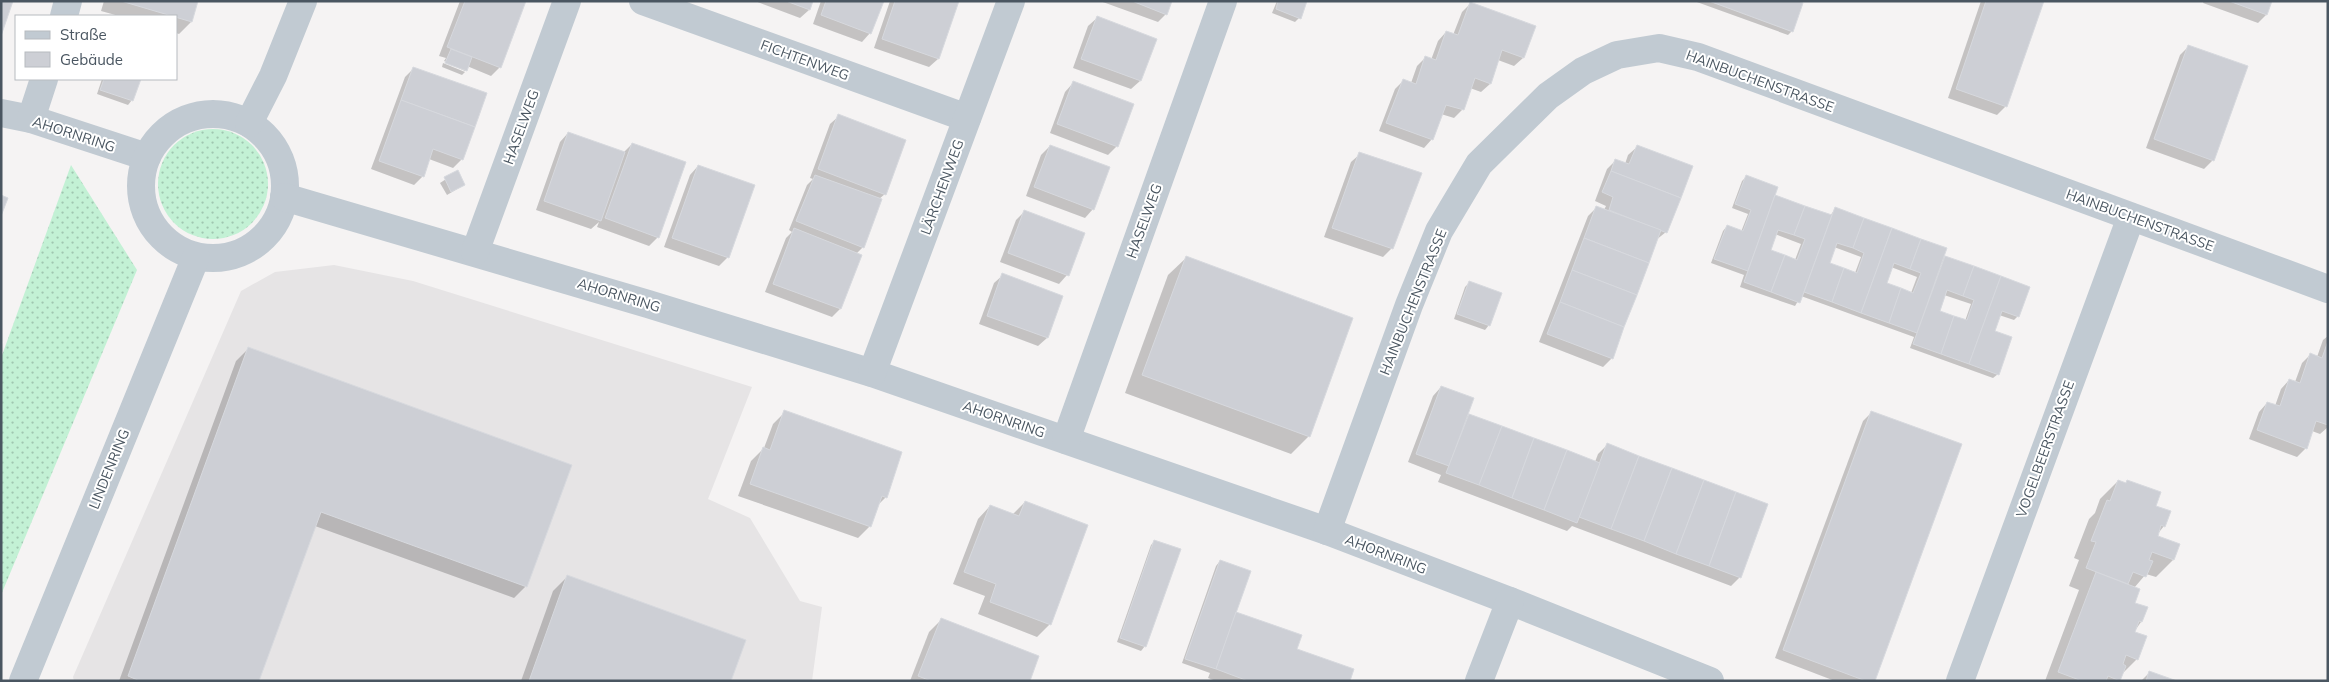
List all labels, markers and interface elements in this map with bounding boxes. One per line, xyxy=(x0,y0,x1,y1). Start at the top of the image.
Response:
legend xyxy=(15,15,178,80)
text: Straße xyxy=(60,25,107,44)
street label: FICHTENWEG xyxy=(758,36,852,84)
street label: HAINBUCHENSTRASSE xyxy=(1684,46,1836,116)
text: Gebäude xyxy=(60,50,123,69)
street label: HASELWEG xyxy=(499,87,543,167)
street label: AHORNRING xyxy=(30,112,118,156)
street label: LÄRCHENWEG xyxy=(916,137,968,237)
street label: HASELWEG xyxy=(1122,181,1166,261)
street label: HAINBUCHENSTRASSE xyxy=(2064,185,2216,255)
street label: HAINBUCHENSTRASSE xyxy=(1375,226,1451,378)
street label: AHORNRING xyxy=(575,274,663,316)
street label: VOGELBEERSTRASSE xyxy=(2012,378,2078,520)
street label: AHORNRING xyxy=(960,396,1048,442)
street label: LINDENRING xyxy=(85,426,133,512)
street label: AHORNRING xyxy=(1343,530,1429,578)

